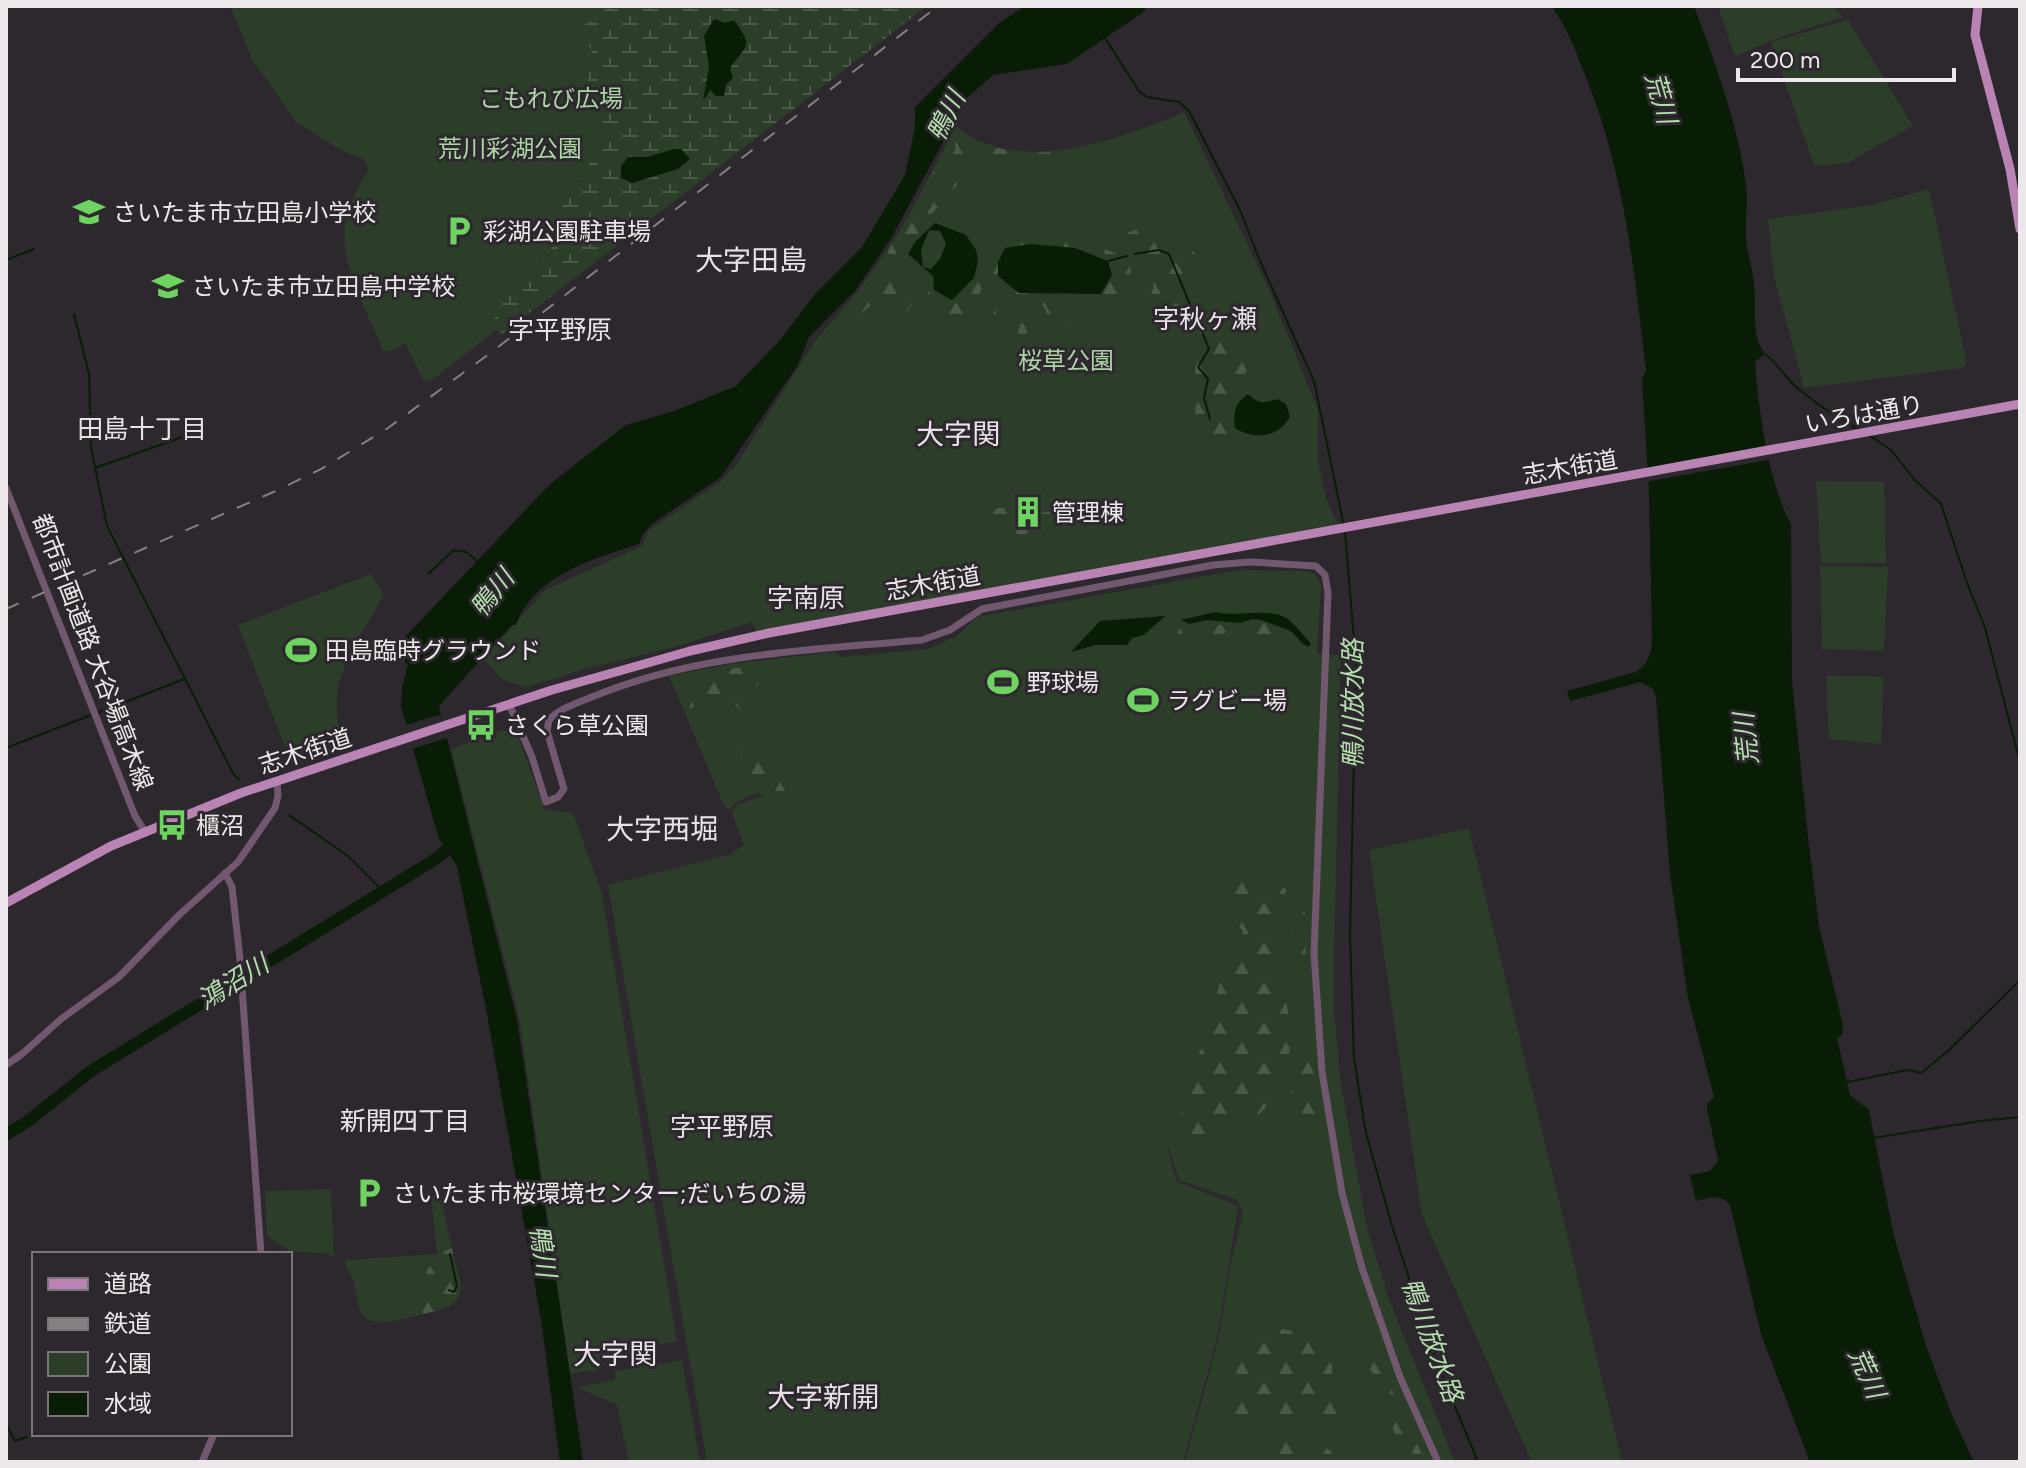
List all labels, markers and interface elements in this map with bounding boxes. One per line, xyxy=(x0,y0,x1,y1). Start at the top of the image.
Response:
scale bar xyxy=(1738,32,1954,82)
text: 200 m xyxy=(1750,45,1821,74)
water label: 荒川 xyxy=(1638,69,1684,130)
water label: 鴨川 xyxy=(920,83,973,146)
park label: こもれび広場 xyxy=(479,84,623,113)
park label: 荒川彩湖公園 xyxy=(438,134,582,163)
school or university icon: さいたま市立田島小学校 xyxy=(72,195,106,229)
place label: さいたま市立田島小学校 xyxy=(113,198,376,227)
parking icon: 彩湖公園駐車場 xyxy=(442,214,476,248)
place label: 彩湖公園駐車場 xyxy=(483,217,651,246)
district label: 大字田島 xyxy=(695,243,807,277)
school or university icon: さいたま市立田島中学校 xyxy=(151,269,185,303)
place label: さいたま市立田島中学校 xyxy=(192,272,455,301)
district label: 字秋ヶ瀬 xyxy=(1153,303,1257,335)
district label: 字平野原 xyxy=(508,314,612,346)
park label: 桜草公園 xyxy=(1018,346,1114,375)
street label: いろは通り xyxy=(1802,389,1926,439)
district label: 田島十丁目 xyxy=(77,413,207,445)
district label: 大字関 xyxy=(916,417,1000,451)
street label: 志木街道 xyxy=(1520,444,1620,490)
building icon: 管理棟 xyxy=(1011,495,1045,529)
place label: 管理棟 xyxy=(1052,498,1124,527)
street label: 都市計画道路 大谷場高木線 xyxy=(27,510,159,794)
water label: 鴨川 xyxy=(463,560,523,623)
street label: 志木街道 xyxy=(883,560,983,606)
district label: 字南原 xyxy=(767,582,845,614)
sports icon: 田島臨時グラウンド xyxy=(284,633,318,667)
place label: 田島臨時グラウンド xyxy=(325,636,541,665)
water label: 鴨川放水路 xyxy=(1337,637,1369,769)
sports icon: 野球場 xyxy=(986,665,1020,699)
place label: 野球場 xyxy=(1027,668,1099,697)
sports icon: ラグビー場 xyxy=(1126,683,1160,717)
place label: ラグビー場 xyxy=(1167,686,1287,715)
bus stop icon: さくら草公園 xyxy=(464,708,498,742)
water label: 荒川 xyxy=(1727,708,1765,767)
place label: さくら草公園 xyxy=(505,711,649,740)
street label: 志木街道 xyxy=(255,722,355,780)
bus stop icon: 櫃沼 xyxy=(155,808,189,842)
place label: 櫃沼 xyxy=(196,811,244,840)
district label: 大字西堀 xyxy=(606,812,718,846)
water label: 鴻沼川 xyxy=(191,946,277,1016)
district label: 新開四丁目 xyxy=(340,1105,470,1137)
district label: 字平野原 xyxy=(670,1111,774,1143)
parking icon: さいたま市桜環境センター;だいちの湯 xyxy=(352,1176,386,1210)
place label: さいたま市桜環境センター;だいちの湯 xyxy=(393,1179,807,1208)
water label: 鴨川 xyxy=(523,1223,563,1282)
legend xyxy=(32,1252,292,1436)
text: 道路 xyxy=(104,1269,152,1298)
water label: 鴨川放水路 xyxy=(1395,1273,1470,1408)
text: 鉄道 xyxy=(104,1309,152,1338)
district label: 大字関 xyxy=(573,1337,657,1371)
water label: 荒川 xyxy=(1842,1343,1893,1406)
text: 公園 xyxy=(104,1349,152,1378)
district label: 大字新開 xyxy=(767,1380,879,1414)
text: 水域 xyxy=(104,1389,152,1418)

